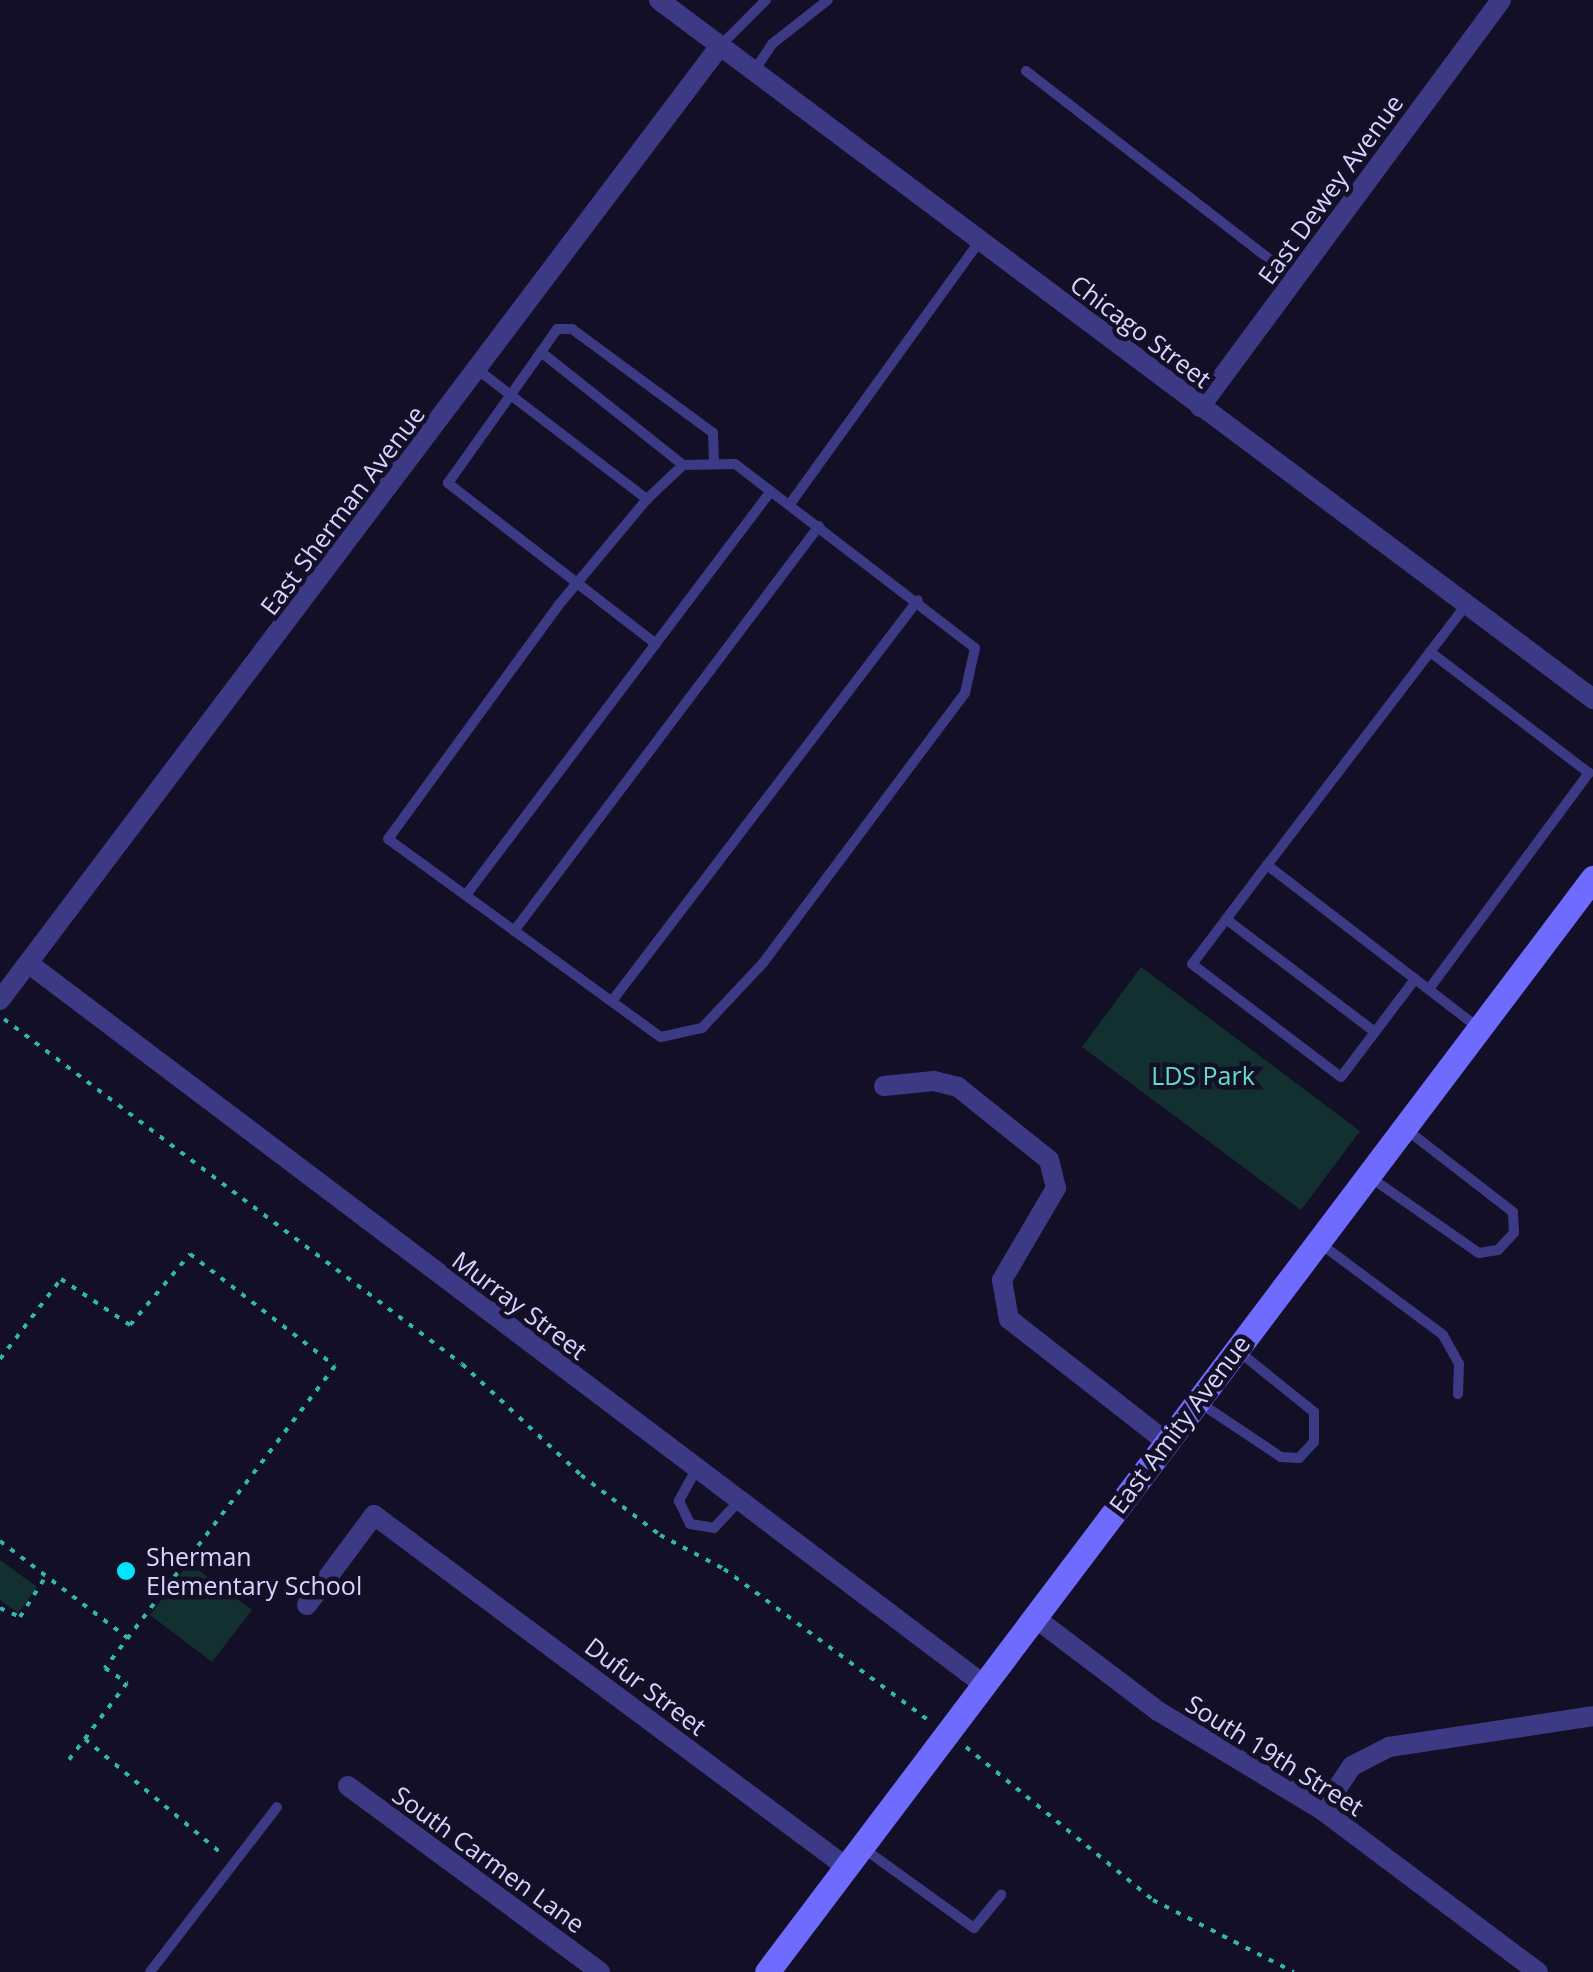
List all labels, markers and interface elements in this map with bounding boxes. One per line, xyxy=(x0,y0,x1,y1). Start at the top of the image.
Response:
street label: East Dewey Avenue xyxy=(1251,88,1409,290)
street label: Chicago Street xyxy=(1065,268,1217,394)
street label: East Sherman Avenue xyxy=(254,399,430,621)
park label: LDS Park xyxy=(1151,1060,1255,1090)
street label: Murray Street xyxy=(447,1245,593,1365)
street label: East Amity Avenue xyxy=(1102,1329,1256,1519)
place label: Sherman Elementary School xyxy=(146,1542,362,1601)
marker: Sherman Elementary School xyxy=(115,1560,137,1582)
street label: Dufur Street xyxy=(580,1631,712,1741)
street label: South 19th Street xyxy=(1181,1688,1369,1822)
street label: South Carmen Lane xyxy=(387,1779,591,1939)

